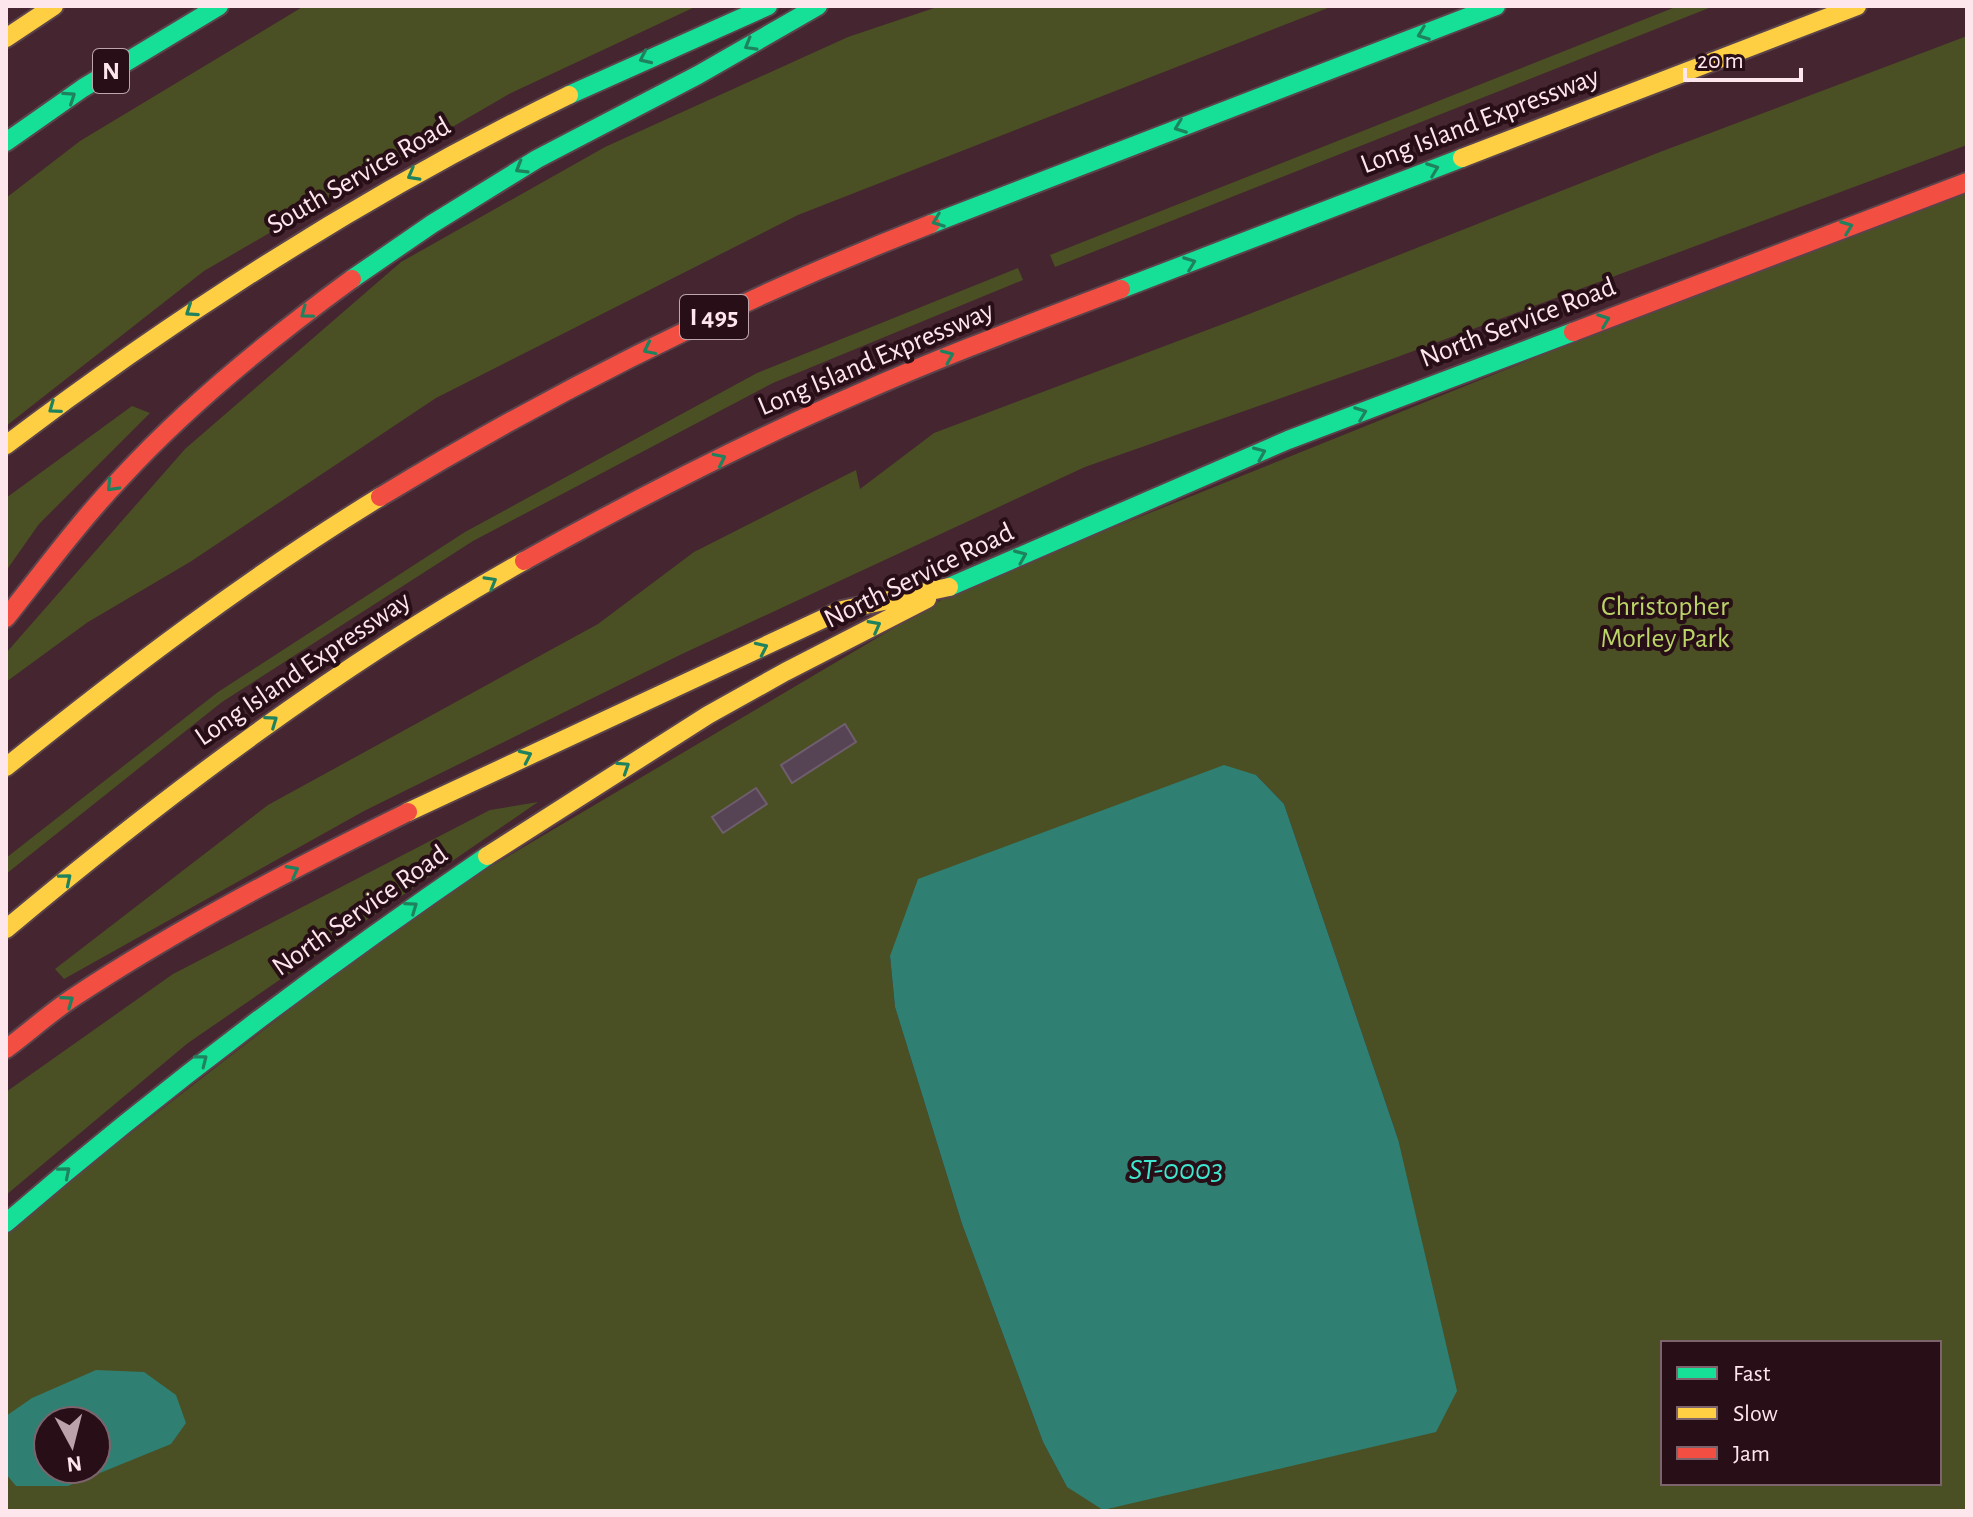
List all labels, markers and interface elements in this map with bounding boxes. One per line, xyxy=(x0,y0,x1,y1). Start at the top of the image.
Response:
one-way arrow xyxy=(1417,24,1431,41)
scale bar xyxy=(1685,32,1801,82)
one-way arrow xyxy=(744,35,759,51)
road number: N xyxy=(93,49,129,93)
one-way arrow xyxy=(639,49,653,65)
text: 20 m xyxy=(1697,49,1744,73)
street label: Long Island Expressway xyxy=(1357,63,1603,179)
one-way arrow xyxy=(62,92,76,107)
street label: South Service Road xyxy=(263,112,455,240)
one-way arrow xyxy=(1174,117,1188,134)
one-way arrow xyxy=(515,158,530,174)
one-way arrow xyxy=(1425,162,1439,179)
one-way arrow xyxy=(407,166,421,181)
one-way arrow xyxy=(932,211,946,228)
one-way arrow xyxy=(1839,220,1853,237)
one-way arrow xyxy=(1182,256,1196,273)
street label: North Service Road xyxy=(1416,273,1620,373)
road number: I 495 xyxy=(680,295,748,339)
street label: Long Island Expressway xyxy=(754,297,998,421)
one-way arrow xyxy=(186,301,200,316)
one-way arrow xyxy=(300,304,315,318)
one-way arrow xyxy=(1596,313,1610,330)
one-way arrow xyxy=(642,339,657,355)
one-way arrow xyxy=(940,350,954,366)
one-way arrow xyxy=(48,398,63,412)
one-way arrow xyxy=(1353,406,1367,423)
one-way arrow xyxy=(1251,446,1266,462)
one-way arrow xyxy=(712,453,727,469)
one-way arrow xyxy=(107,477,121,491)
street label: North Service Road xyxy=(820,518,1018,634)
one-way arrow xyxy=(1013,550,1027,566)
one-way arrow xyxy=(483,576,497,592)
street label: Long Island Expressway xyxy=(190,587,416,751)
park label: Christopher Morley Park xyxy=(1601,593,1730,653)
one-way arrow xyxy=(867,621,882,636)
one-way arrow xyxy=(754,641,769,657)
one-way arrow xyxy=(264,716,278,731)
one-way arrow xyxy=(518,750,532,766)
one-way arrow xyxy=(616,761,630,776)
street label: North Service Road xyxy=(267,840,453,982)
one-way arrow xyxy=(284,865,299,880)
one-way arrow xyxy=(56,874,71,889)
one-way arrow xyxy=(404,902,418,917)
one-way arrow xyxy=(59,997,74,1011)
one-way arrow xyxy=(193,1056,208,1070)
water label: ST-0003 xyxy=(1129,1155,1223,1185)
one-way arrow xyxy=(56,1167,70,1182)
legend xyxy=(1661,1341,1941,1485)
text: Fast xyxy=(1733,1362,1771,1386)
text: Slow xyxy=(1733,1402,1778,1426)
north arrow xyxy=(32,1405,112,1485)
text: Jam xyxy=(1733,1442,1770,1466)
text: N xyxy=(65,1452,83,1476)

